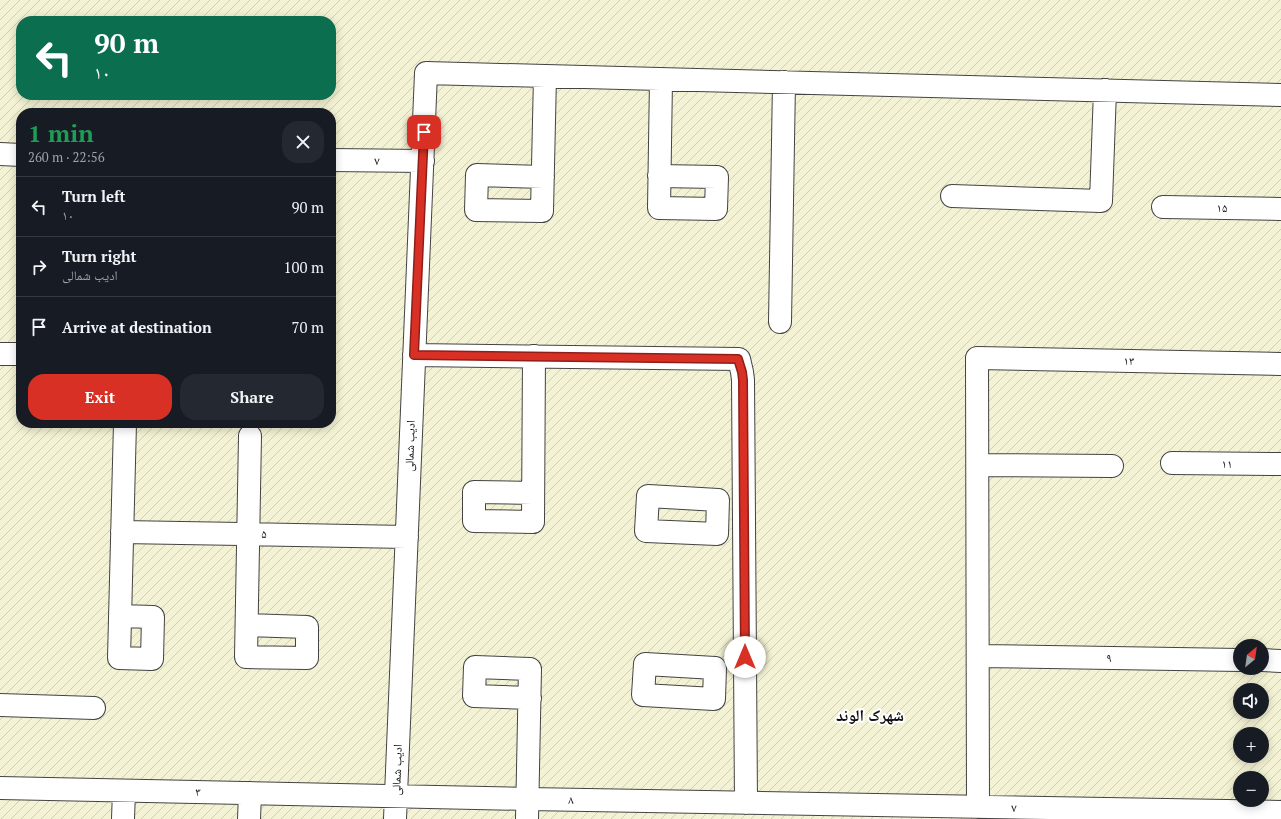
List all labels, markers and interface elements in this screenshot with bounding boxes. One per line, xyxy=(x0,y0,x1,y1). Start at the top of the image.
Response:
text: 90 m xyxy=(94,24,159,61)
icon: left xyxy=(28,32,80,84)
text: ۱۰ xyxy=(94,60,110,84)
pin xyxy=(407,115,441,149)
text: 1 min xyxy=(28,117,94,149)
button: close xyxy=(282,121,324,163)
icon: arrive xyxy=(413,121,435,143)
text: 260 m · 22:56 xyxy=(28,148,105,166)
street label: ۷ xyxy=(374,153,380,168)
text: Turn left xyxy=(62,186,126,206)
icon: left xyxy=(28,196,50,218)
text: 90 m xyxy=(291,197,324,217)
street label: ۱۵ xyxy=(1216,200,1228,215)
text: ۱۰ xyxy=(62,206,74,224)
text: Turn right xyxy=(62,246,137,266)
icon: right xyxy=(28,256,50,278)
text: 100 m xyxy=(283,257,324,277)
text: ادیب شمالی xyxy=(62,266,118,284)
icon: arrive xyxy=(28,316,50,338)
text: Arrive at destination xyxy=(62,317,212,337)
text: 70 m xyxy=(291,317,324,337)
street label: ۱۳ xyxy=(1123,353,1135,368)
button: Exit xyxy=(28,374,172,420)
button: Share xyxy=(180,374,324,420)
street label: ادیب شمالی xyxy=(401,420,418,472)
street label: ۱۱ xyxy=(1221,456,1233,471)
street label: ۵ xyxy=(261,526,267,541)
position arrow xyxy=(724,636,766,678)
north arrow xyxy=(1233,639,1269,675)
map controls xyxy=(1233,639,1269,807)
street label: ۹ xyxy=(1106,650,1112,665)
button: sound xyxy=(1233,683,1269,719)
district label: شهرک الوند xyxy=(836,704,904,726)
button: + xyxy=(1233,727,1269,763)
street label: ادیب شمالی xyxy=(388,744,405,796)
button: − xyxy=(1233,771,1269,807)
street label: ۳ xyxy=(195,784,201,799)
street label: ۸ xyxy=(568,792,574,807)
street label: ۷ xyxy=(1011,800,1017,815)

